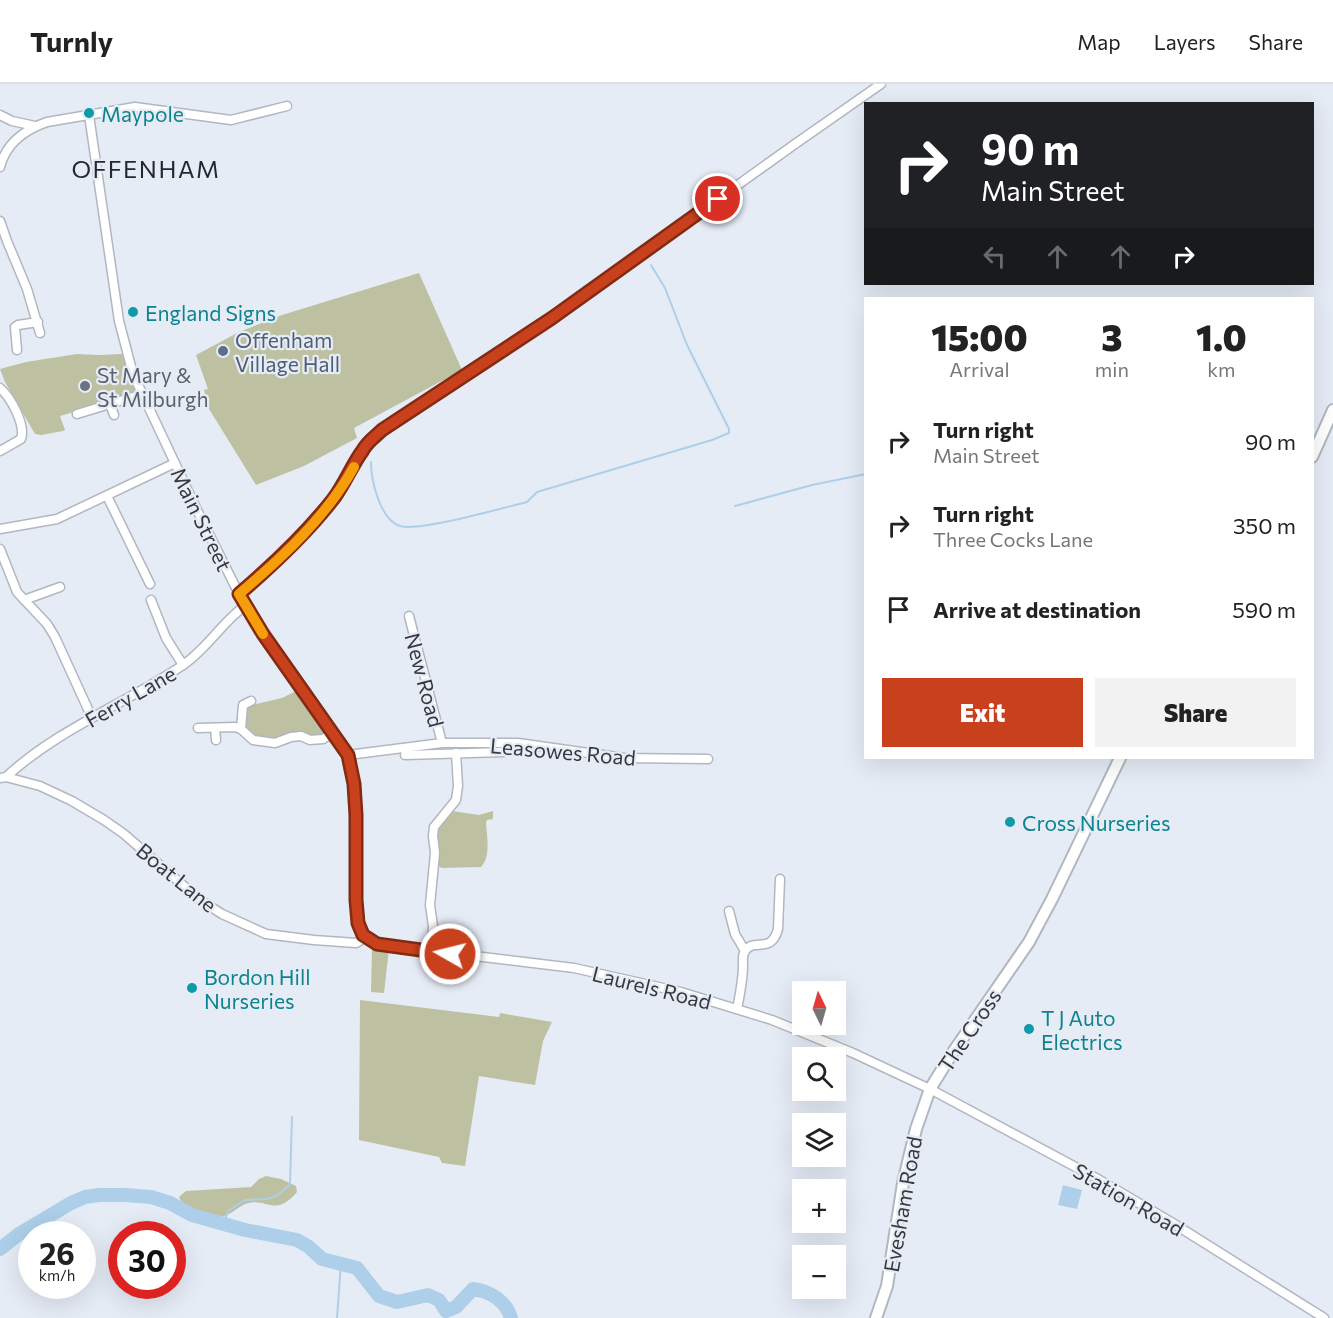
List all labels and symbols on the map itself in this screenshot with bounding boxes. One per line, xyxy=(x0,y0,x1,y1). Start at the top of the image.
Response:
place label: Maypole xyxy=(101,101,184,126)
marker: Maypole xyxy=(82,106,96,120)
district label: OFFENHAM xyxy=(71,154,221,183)
pin xyxy=(692,173,743,224)
place label: England Signs xyxy=(145,300,276,325)
marker: England Signs xyxy=(126,305,140,319)
place label: Offenham Village Hall xyxy=(235,327,340,376)
marker: Offenham Village Hall xyxy=(216,344,230,358)
place label: St Mary & St Milburgh xyxy=(97,362,209,411)
marker: St Mary & St Milburgh xyxy=(78,379,92,393)
street label: Main Street xyxy=(166,463,238,575)
street label: New Road xyxy=(400,630,450,730)
street label: Ferry Lane xyxy=(80,660,180,732)
street label: Leasowes Road xyxy=(489,732,637,770)
place label: Cross Nurseries xyxy=(1022,810,1171,835)
marker: Cross Nurseries xyxy=(1003,815,1017,829)
street label: Boat Lane xyxy=(132,837,222,917)
position arrow xyxy=(418,922,482,986)
street label: Laurels Road xyxy=(590,960,714,1014)
place label: Bordon Hill Nurseries xyxy=(204,964,311,1013)
marker: Bordon Hill Nurseries xyxy=(185,981,199,995)
north arrow xyxy=(792,981,846,1035)
street label: The Cross xyxy=(932,984,1006,1076)
place label: T J Auto Electrics xyxy=(1041,1005,1123,1054)
marker: T J Auto Electrics xyxy=(1022,1022,1036,1036)
street label: Evesham Road xyxy=(878,1134,926,1274)
street label: Station Road xyxy=(1069,1157,1189,1241)
speed limit sign: 30 xyxy=(108,1221,186,1299)

